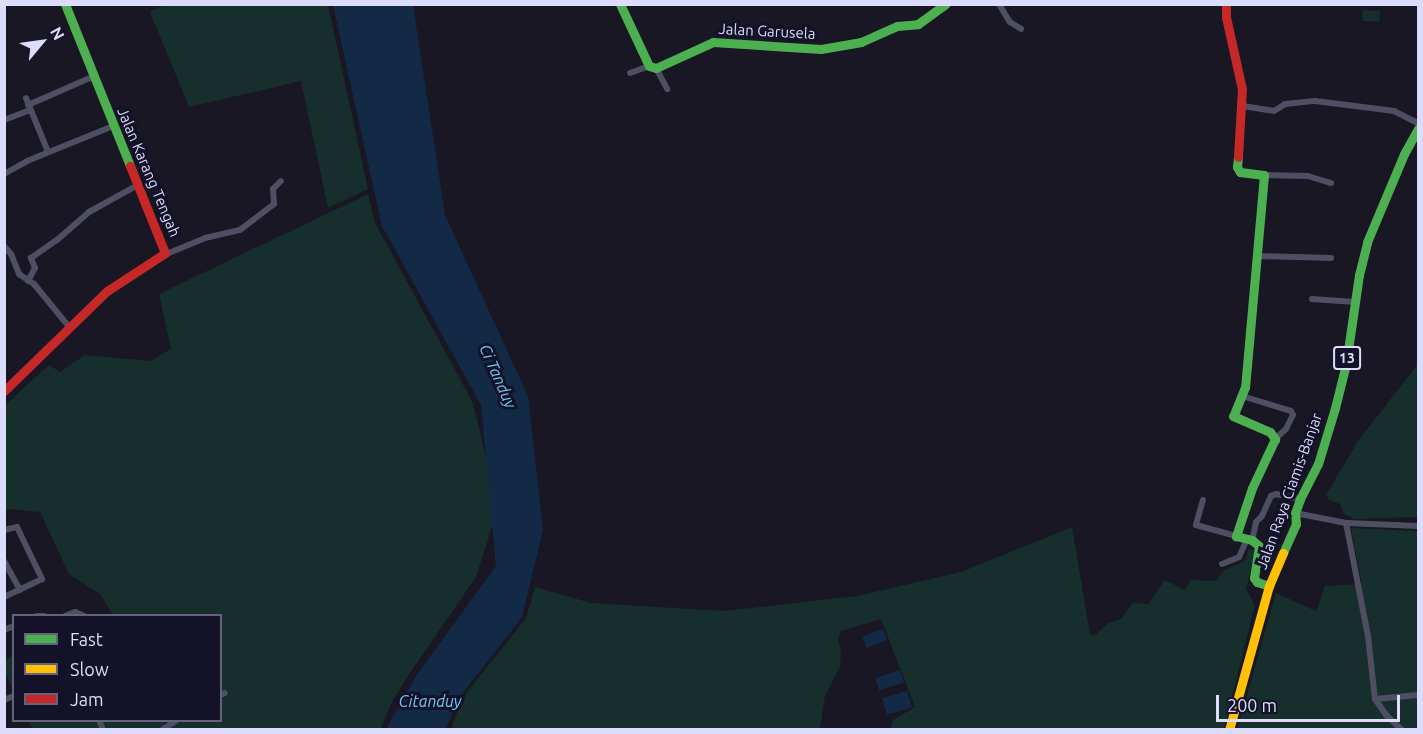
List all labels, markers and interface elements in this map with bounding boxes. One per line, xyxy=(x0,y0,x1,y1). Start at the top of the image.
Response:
north arrow xyxy=(12,12,72,72)
street label: Jalan Garusela xyxy=(718,19,816,43)
text: N xyxy=(47,24,69,43)
street label: Jalan Karang Tengah xyxy=(114,105,184,239)
water label: Ci Tanduy xyxy=(475,341,521,411)
road number: 13 xyxy=(1332,347,1362,369)
street label: Jalan Raya Ciamis-Banjar xyxy=(1252,410,1326,572)
legend xyxy=(12,614,222,722)
text: Fast xyxy=(70,629,103,649)
text: Slow xyxy=(70,659,109,679)
scale bar xyxy=(1219,683,1404,721)
text: Jam xyxy=(70,689,104,709)
water label: Citanduy xyxy=(399,691,461,711)
text: 200 m xyxy=(1227,695,1277,715)

